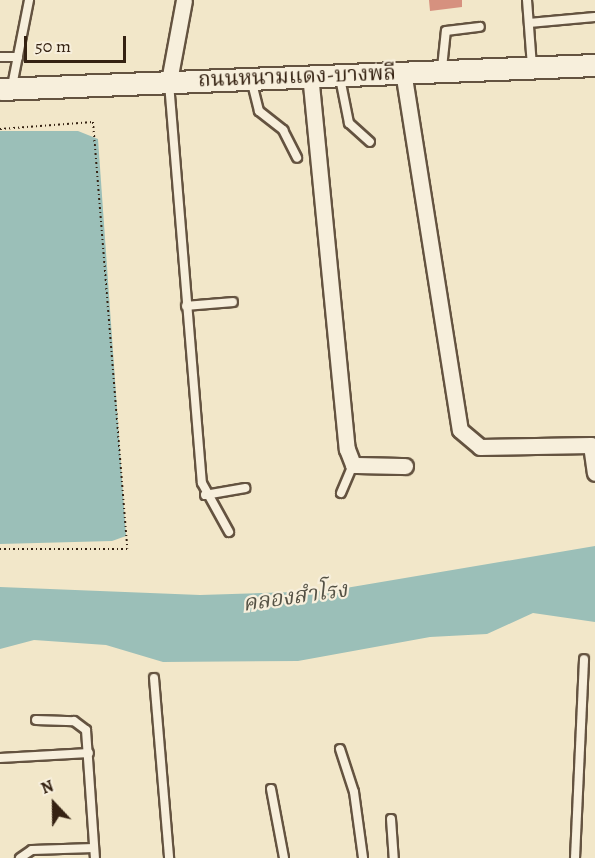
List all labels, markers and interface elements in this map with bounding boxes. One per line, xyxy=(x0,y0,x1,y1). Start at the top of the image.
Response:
scale bar xyxy=(27,24,129,62)
text: 50 m xyxy=(35,34,71,58)
street label: ถนนหนามแดง-บางพลี xyxy=(198,60,396,92)
water label: คลองสำโรง xyxy=(241,577,349,617)
north arrow xyxy=(24,774,84,834)
text: N xyxy=(38,775,57,800)

